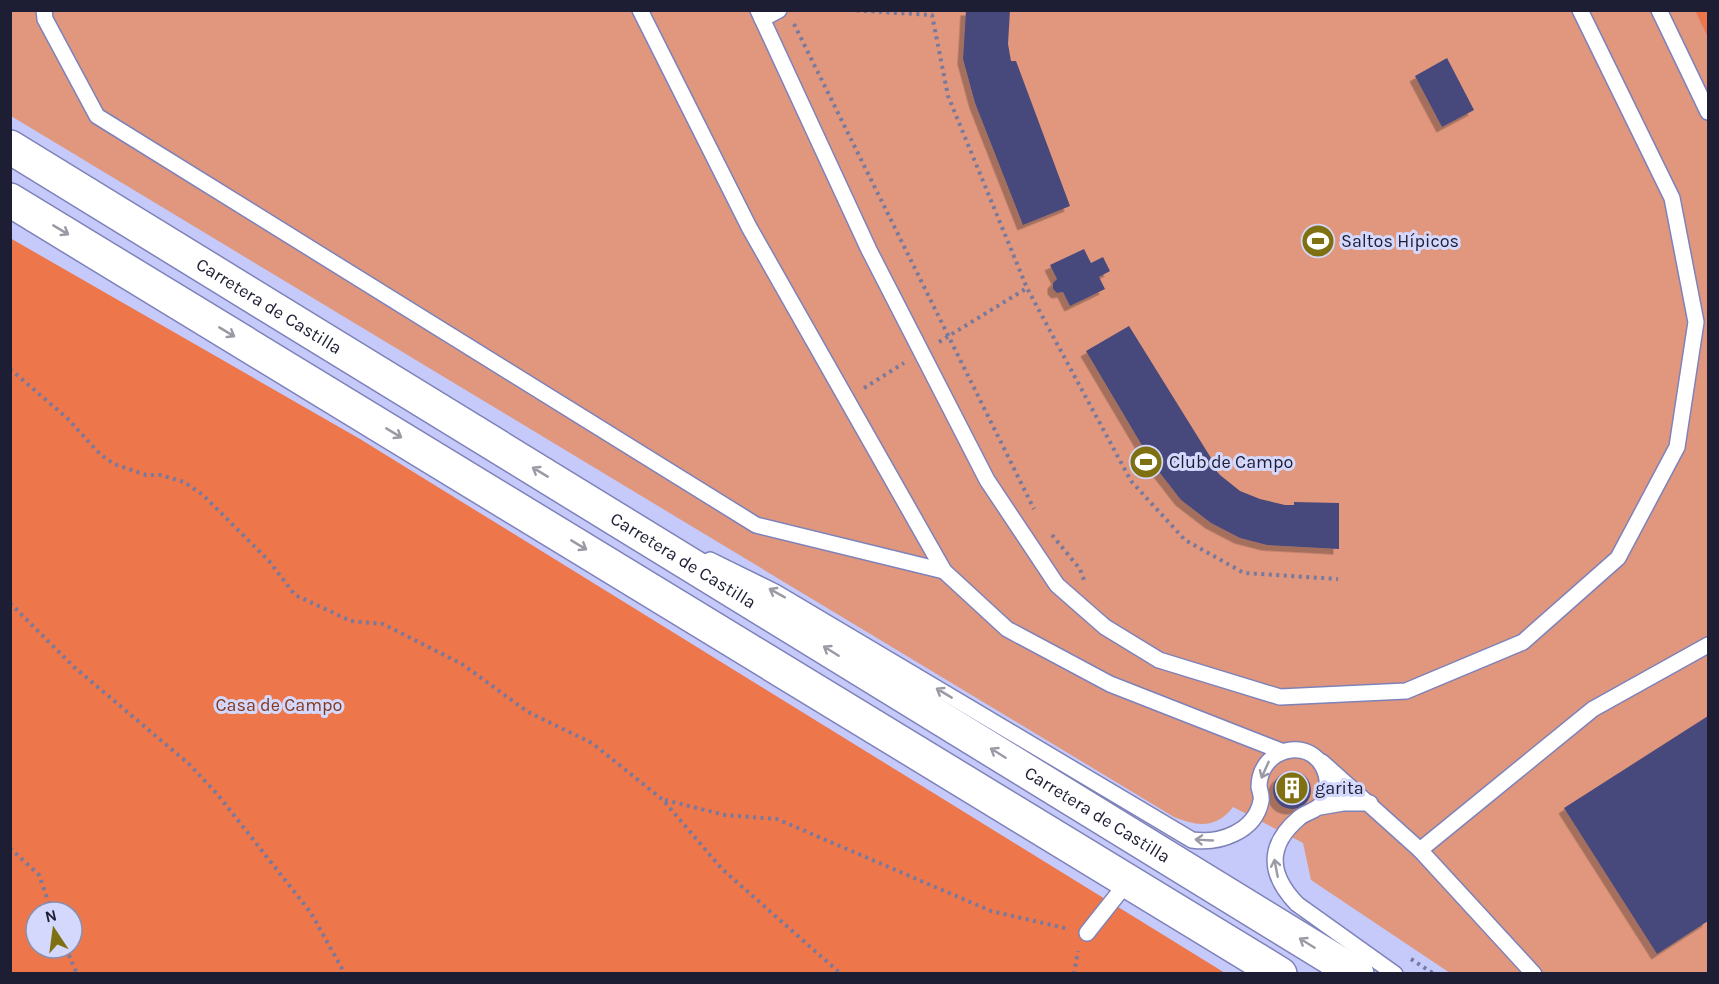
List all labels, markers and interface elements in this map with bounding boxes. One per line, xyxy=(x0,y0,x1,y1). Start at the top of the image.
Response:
sports icon: Saltos Hípicos xyxy=(1300,223,1336,259)
one-way arrow xyxy=(52,224,69,237)
place label: Saltos Hípicos xyxy=(1341,230,1459,252)
street label: Carretera de Castilla xyxy=(192,253,346,359)
one-way arrow xyxy=(218,326,235,338)
one-way arrow xyxy=(385,427,402,439)
sports icon: Club de Campo xyxy=(1128,444,1164,480)
place label: Club de Campo xyxy=(1169,451,1293,473)
one-way arrow xyxy=(532,465,549,477)
street label: Carretera de Castilla xyxy=(606,507,760,613)
one-way arrow xyxy=(570,538,587,551)
one-way arrow xyxy=(768,587,786,598)
one-way arrow xyxy=(823,644,840,657)
one-way arrow xyxy=(936,687,953,699)
park label: Casa de Campo xyxy=(216,694,342,716)
one-way arrow xyxy=(990,746,1007,758)
one-way arrow xyxy=(1258,761,1270,779)
street label: Carretera de Castilla xyxy=(1021,762,1174,868)
building icon: garita xyxy=(1274,770,1310,806)
place label: garita xyxy=(1315,777,1364,799)
one-way arrow xyxy=(1194,835,1214,846)
one-way arrow xyxy=(1270,859,1281,878)
north arrow xyxy=(24,900,84,960)
text: N xyxy=(43,905,58,926)
one-way arrow xyxy=(1299,936,1316,948)

